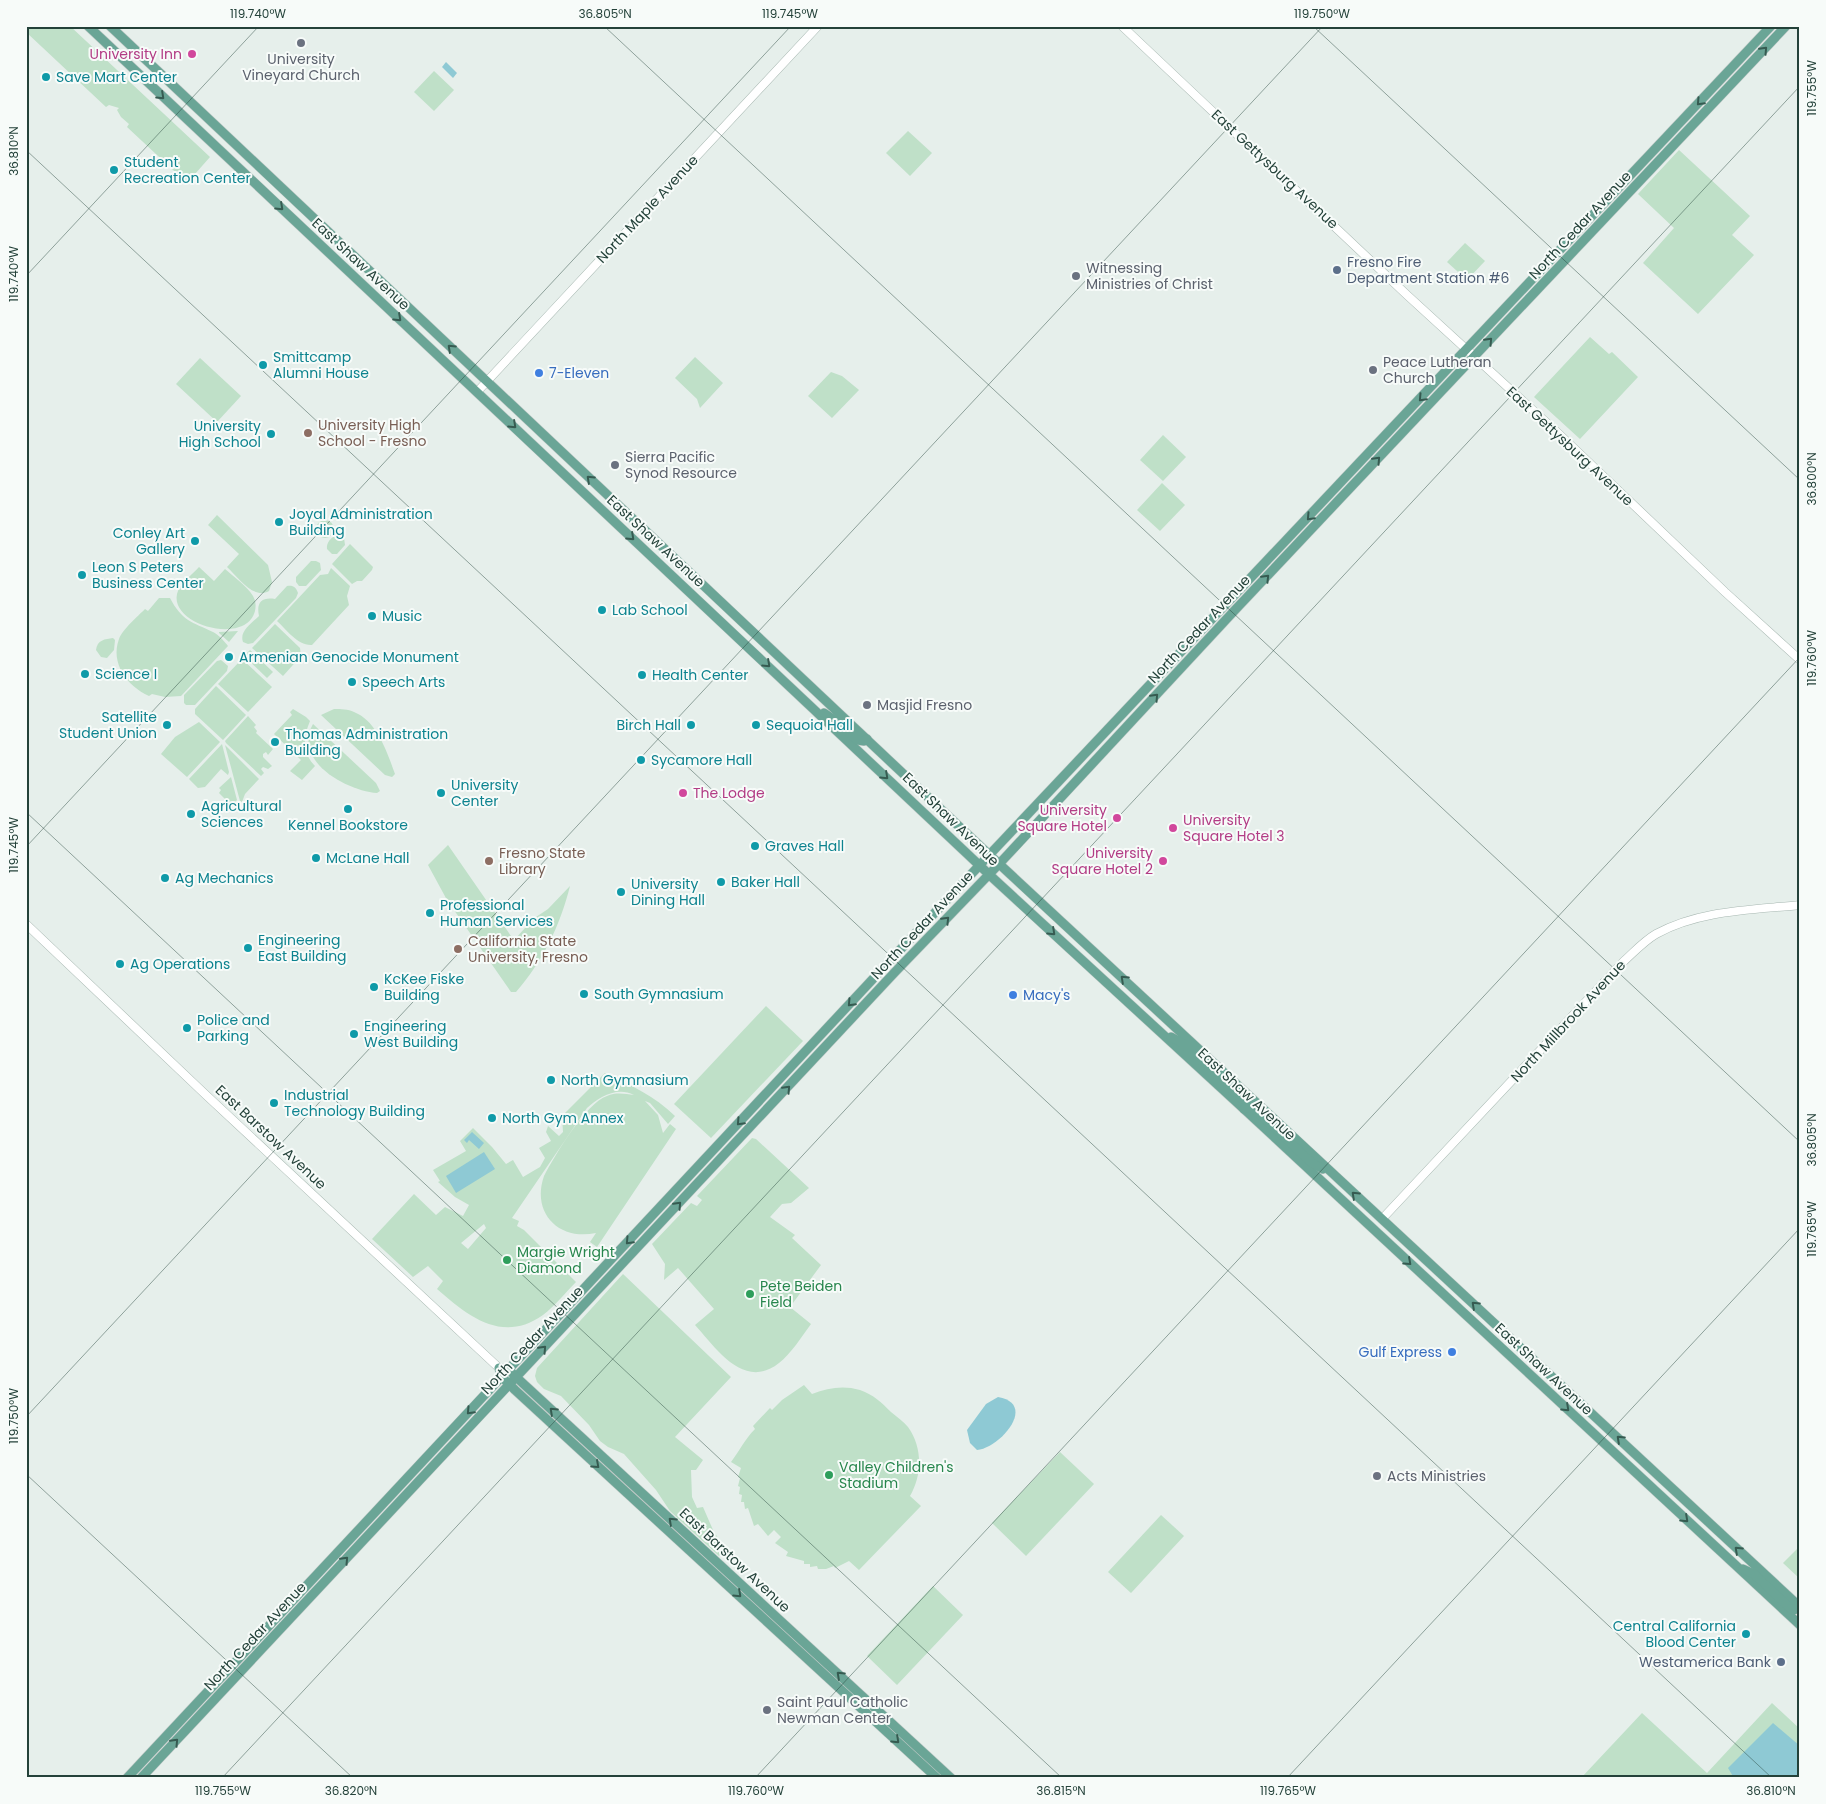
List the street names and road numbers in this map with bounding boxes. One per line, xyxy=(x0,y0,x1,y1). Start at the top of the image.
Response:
street label: East Gettysburg Avenue xyxy=(1207,105,1343,234)
street label: North Maple Avenue xyxy=(592,150,703,267)
street label: North Cedar Avenue xyxy=(1524,166,1636,284)
street label: East Shaw Avenue xyxy=(308,213,415,315)
street label: East Gettysburg Avenue xyxy=(1502,382,1638,511)
street label: East Shaw Avenue xyxy=(603,490,710,592)
street label: North Cedar Avenue xyxy=(1143,570,1255,688)
street label: East Shaw Avenue xyxy=(898,768,1004,871)
street label: North Cedar Avenue xyxy=(866,866,978,984)
street label: North Millbrook Avenue xyxy=(1506,955,1630,1086)
street label: East Shaw Avenue xyxy=(1194,1043,1301,1145)
street label: East Barstow Avenue xyxy=(211,1080,331,1194)
street label: North Cedar Avenue xyxy=(476,1281,588,1399)
street label: East Shaw Avenue xyxy=(1491,1318,1598,1420)
street label: East Barstow Avenue xyxy=(675,1503,795,1617)
street label: North Cedar Avenue xyxy=(199,1577,311,1695)

